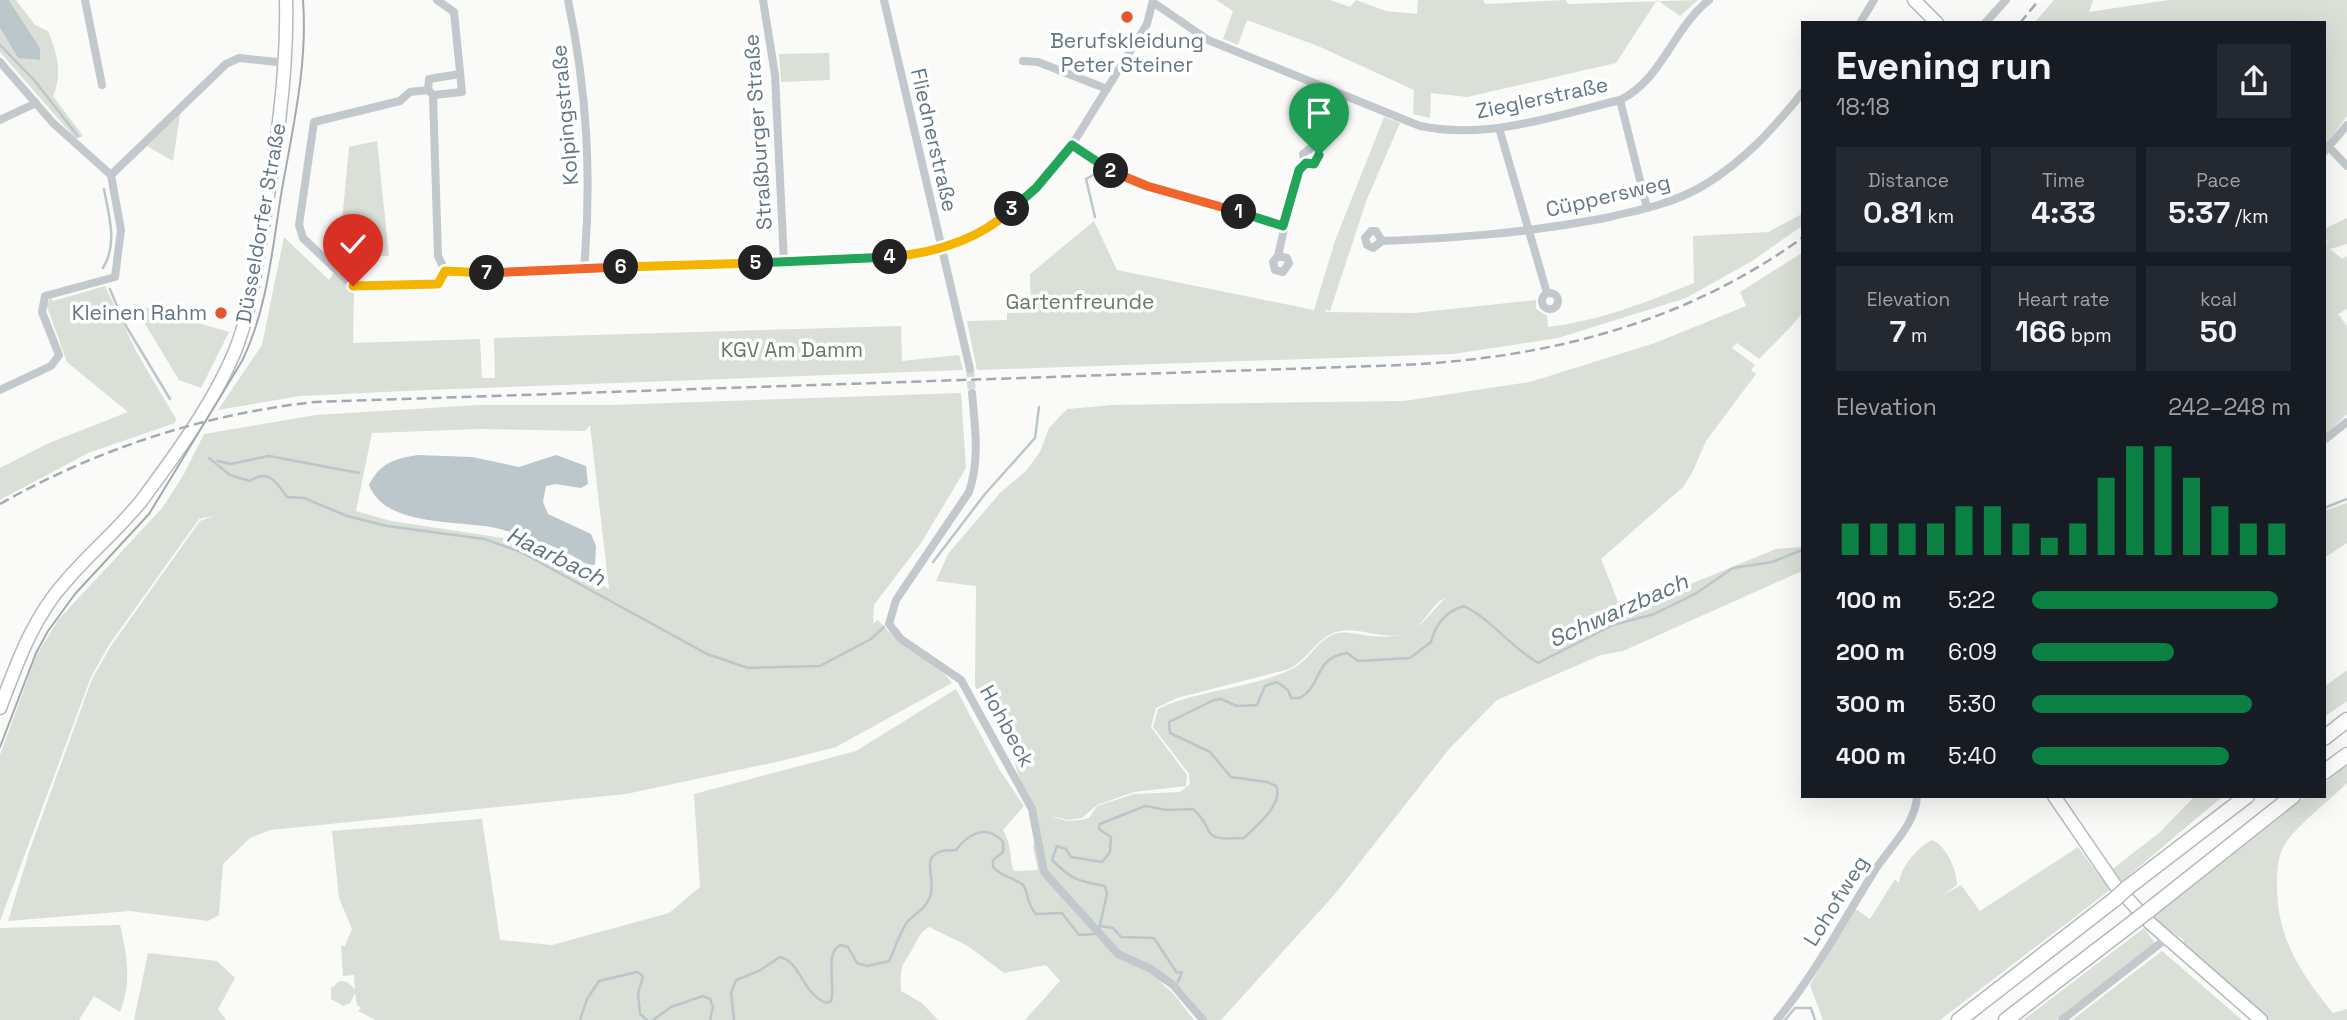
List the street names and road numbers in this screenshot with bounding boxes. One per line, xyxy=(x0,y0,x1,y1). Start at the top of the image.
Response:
street label: Straßburger Straße xyxy=(737,33,778,231)
street label: Kolpingstraße xyxy=(545,43,584,187)
street label: Fliednerstraße xyxy=(905,66,964,214)
street label: Zieglerstraße xyxy=(1473,70,1610,125)
street label: Düsseldorfer Straße xyxy=(230,121,291,325)
street label: Cüppersweg xyxy=(1543,168,1673,223)
street label: Hohbeck xyxy=(974,680,1041,771)
street label: Lohofweg xyxy=(1797,850,1874,951)

